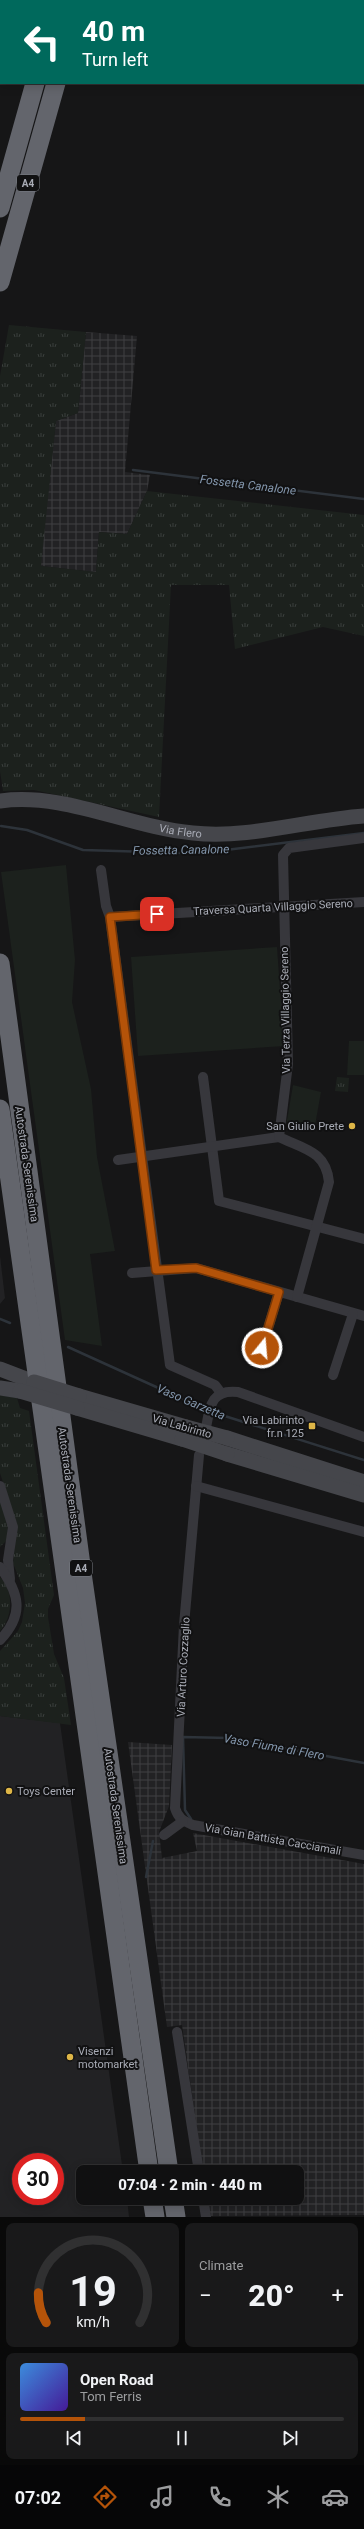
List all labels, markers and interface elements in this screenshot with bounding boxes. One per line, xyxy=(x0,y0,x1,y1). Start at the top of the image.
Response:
text: 40 m xyxy=(82,15,145,48)
icon: left xyxy=(16,16,68,68)
text: Turn left xyxy=(82,49,148,70)
road number: A4 xyxy=(17,175,39,191)
water label: Fossetta Canalone xyxy=(199,472,297,498)
street label: Via Flero xyxy=(158,822,202,841)
water label: Fossetta Canalone xyxy=(132,842,230,858)
pin xyxy=(140,897,174,931)
street label: Traversa Quarta Villaggio Sereno xyxy=(193,897,353,918)
icon: arrive xyxy=(146,903,168,925)
street label: Via Terza Villaggio Sereno xyxy=(278,946,293,1074)
street label: Autostrada Serenissima xyxy=(12,1105,41,1223)
place label: San Giulio Prete xyxy=(266,1120,344,1133)
marker: San Giulio Prete xyxy=(347,1121,357,1131)
position arrow xyxy=(241,1327,283,1369)
water label: Vaso Garzetta xyxy=(155,1381,227,1423)
street label: Via Labirinto xyxy=(151,1412,213,1441)
place label: Via Labirinto fr.n 125 xyxy=(243,1414,304,1440)
marker: Via Labirinto fr.n 125 xyxy=(307,1421,317,1431)
street label: Autostrada Serenissima xyxy=(55,1426,84,1544)
road number: A4 xyxy=(70,1560,92,1576)
street label: Via Arturo Cozzaglio xyxy=(174,1617,193,1717)
water label: Vaso Fiume di Flero xyxy=(222,1731,326,1763)
street label: Autostrada Serenissima xyxy=(101,1747,130,1865)
place label: Toys Center xyxy=(17,1785,75,1798)
marker: Toys Center xyxy=(4,1786,14,1796)
street label: Via Gian Battista Cacciamali xyxy=(204,1821,342,1858)
place label: Visenzi motomarket xyxy=(78,2045,138,2071)
marker: Visenzi motomarket xyxy=(65,2052,75,2062)
speed limit sign: 30 xyxy=(12,2153,64,2205)
text: 07:04 · 2 min · 440 m xyxy=(118,2176,262,2194)
text: Climate xyxy=(199,2258,243,2273)
text: 19 xyxy=(69,2267,116,2316)
text: 20° xyxy=(248,2278,295,2313)
text: − xyxy=(199,2283,212,2308)
text: + xyxy=(332,2283,344,2308)
text: km/h xyxy=(76,2314,109,2330)
text: Open Road xyxy=(80,2371,154,2389)
text: Tom Ferris xyxy=(80,2389,142,2404)
icon: previous xyxy=(63,2427,85,2449)
icon: pause xyxy=(171,2427,193,2449)
icon: next xyxy=(279,2427,301,2449)
icon: directions xyxy=(91,2483,119,2511)
icon: music xyxy=(148,2483,176,2511)
icon: phone xyxy=(206,2483,234,2511)
icon: climate xyxy=(264,2483,292,2511)
icon: car xyxy=(321,2483,349,2511)
text: 07:02 xyxy=(15,2487,61,2508)

